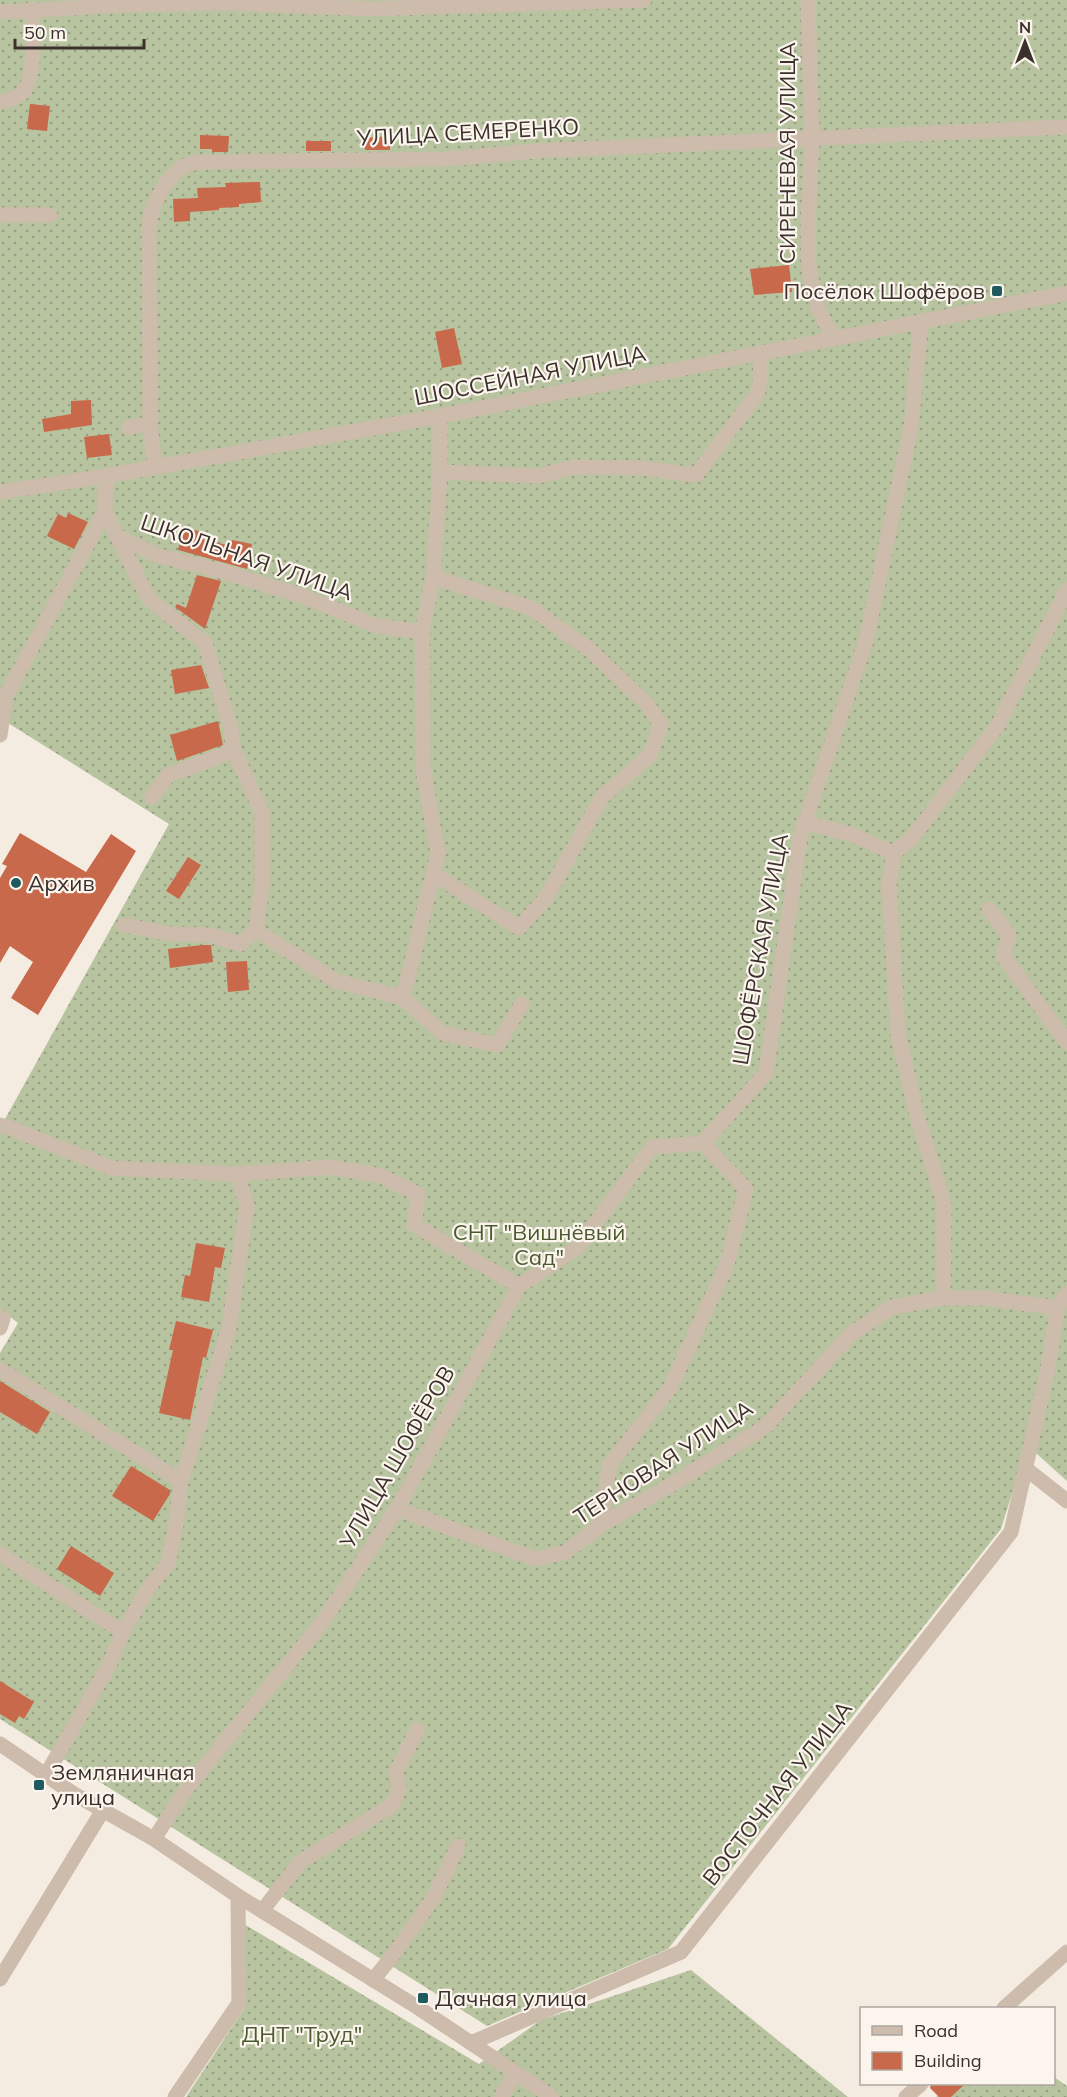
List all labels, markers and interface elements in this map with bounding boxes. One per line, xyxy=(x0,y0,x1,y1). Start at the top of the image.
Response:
scale bar xyxy=(15,12,144,50)
north arrow xyxy=(995,12,1055,72)
text: N xyxy=(1019,17,1031,37)
text: 50 m xyxy=(24,21,66,44)
street label: СИРЕНЕВАЯ УЛИЦА xyxy=(773,42,801,264)
street label: УЛИЦА СЕМЕРЕНКО xyxy=(355,112,580,152)
place label: Посёлок Шофёров xyxy=(784,277,985,305)
marker: Посёлок Шофёров xyxy=(990,284,1004,298)
street label: ШОССЕЙНАЯ УЛИЦА xyxy=(412,339,648,411)
street label: ШКОЛЬНАЯ УЛИЦА xyxy=(137,508,357,606)
street label: ШОФЁРСКАЯ УЛИЦА xyxy=(726,831,794,1067)
place label: Архив xyxy=(28,869,95,897)
marker: Архив xyxy=(9,876,23,890)
park label: СНТ "Вишнёвый Сад" xyxy=(453,1218,625,1271)
street label: УЛИЦА ШОФЁРОВ xyxy=(333,1361,461,1554)
street label: ТЕРНОВАЯ УЛИЦА xyxy=(568,1394,758,1530)
street label: ВОСТОЧНАЯ УЛИЦА xyxy=(696,1695,858,1891)
place label: Земляничная улица xyxy=(51,1758,195,1811)
marker: Земляничная улица xyxy=(32,1778,46,1792)
place label: Дачная улица xyxy=(435,1984,587,2012)
marker: Дачная улица xyxy=(416,1991,430,2005)
legend xyxy=(860,2007,1055,2085)
text: Road xyxy=(914,2019,958,2042)
park label: ДНТ "Труд" xyxy=(242,2020,362,2048)
text: Building xyxy=(914,2049,982,2072)

